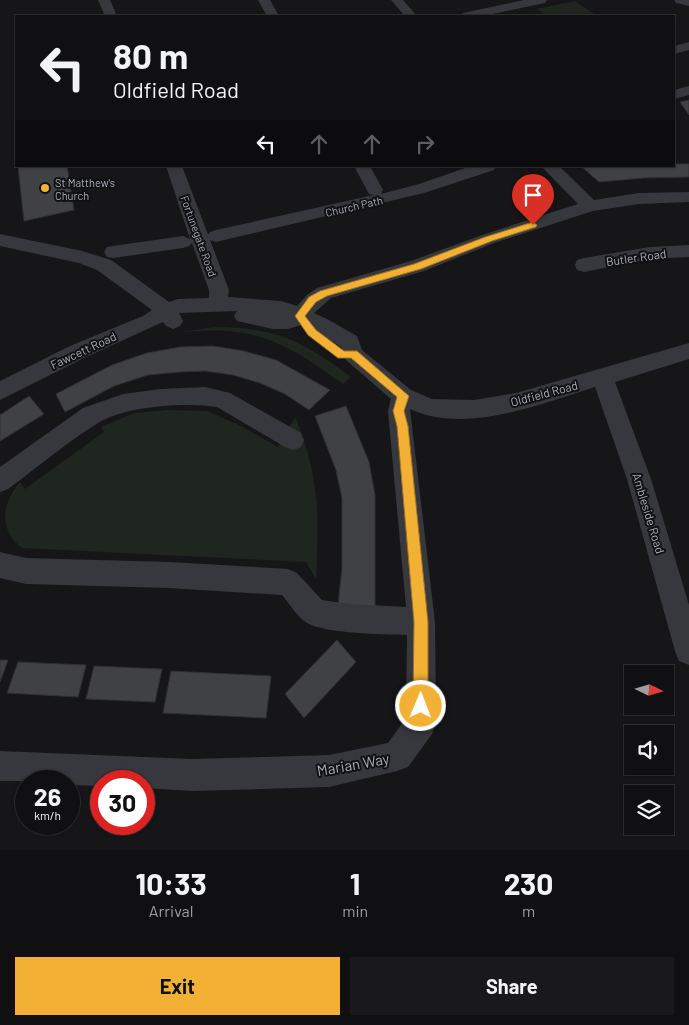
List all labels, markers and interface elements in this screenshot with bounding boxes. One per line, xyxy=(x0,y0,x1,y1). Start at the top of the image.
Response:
text: 80 m xyxy=(113,34,188,76)
icon: left xyxy=(30,35,95,100)
text: Oldfield Road xyxy=(113,76,239,102)
icon: left xyxy=(252,130,280,158)
icon: ahead xyxy=(305,130,333,158)
icon: ahead xyxy=(358,130,386,158)
icon: right xyxy=(411,130,439,158)
pin xyxy=(512,174,554,225)
place label: St Matthew's Church xyxy=(55,176,115,202)
icon: arrive xyxy=(519,181,547,209)
marker: St Matthew's Church xyxy=(39,182,51,194)
street label: Church Path xyxy=(324,193,384,219)
street label: Fortunegate Road xyxy=(178,194,220,278)
street label: Butler Road xyxy=(605,246,667,268)
street label: Fawcett Road xyxy=(48,329,118,371)
street label: Oldfield Road xyxy=(509,377,579,409)
street label: Ambleside Road xyxy=(630,471,668,555)
north arrow xyxy=(624,665,674,715)
map controls xyxy=(624,665,674,835)
position arrow xyxy=(394,679,446,731)
button: sound xyxy=(624,725,674,775)
street label: Marian Way xyxy=(315,749,391,779)
speed limit sign: 30 xyxy=(90,770,155,835)
text: 26 xyxy=(34,781,61,811)
button: layers xyxy=(624,785,674,835)
text: km/h xyxy=(34,808,61,822)
text: 10:33 xyxy=(136,865,207,901)
text: 1 xyxy=(350,865,360,901)
text: 230 xyxy=(504,865,553,901)
text: Arrival xyxy=(149,901,193,920)
text: min xyxy=(342,901,368,920)
text: m xyxy=(522,901,535,920)
button: Exit xyxy=(15,957,340,1015)
button: Share xyxy=(350,957,674,1015)

